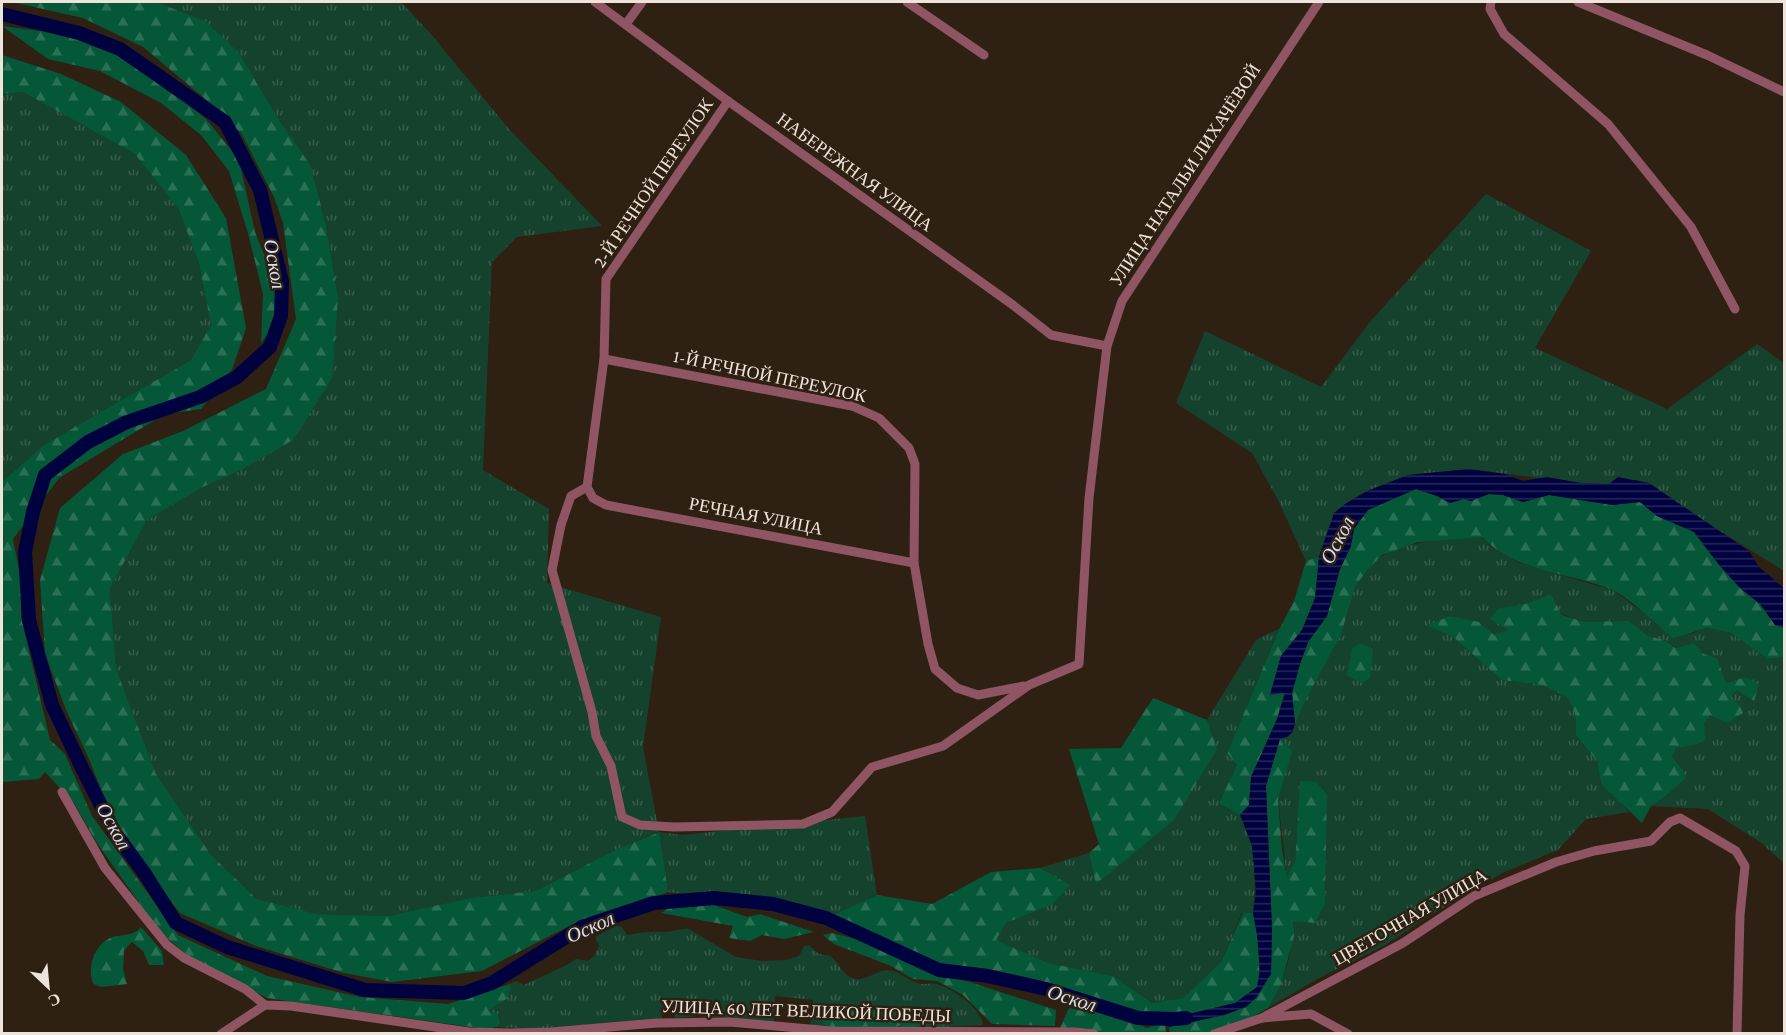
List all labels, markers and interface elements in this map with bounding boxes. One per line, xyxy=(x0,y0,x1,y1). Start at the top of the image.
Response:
street label: УЛИЦА НАТАЛЬИ ЛИХАЧЁВОЙ xyxy=(1106,60,1264,290)
street label: 2-Й РЕЧНОЙ ПЕРЕУЛОК xyxy=(589,94,718,271)
street label: НАБЕРЕЖНАЯ УЛИЦА xyxy=(773,109,937,235)
water label: Оскол xyxy=(260,237,290,291)
street label: 1-Й РЕЧНОЙ ПЕРЕУЛОК xyxy=(672,346,869,406)
street label: РЕЧНАЯ УЛИЦА xyxy=(687,493,825,539)
water label: Оскол xyxy=(1316,512,1359,567)
water label: Оскол xyxy=(92,799,136,854)
street label: ЦВЕТОЧНАЯ УЛИЦА xyxy=(1330,865,1490,969)
water label: Оскол xyxy=(563,907,618,947)
north arrow xyxy=(18,957,78,1017)
water label: Оскол xyxy=(1045,980,1099,1016)
text: С xyxy=(45,990,63,1010)
street label: УЛИЦА 60 ЛЕТ ВЕЛИКОЙ ПОБЕДЫ xyxy=(661,996,951,1026)

